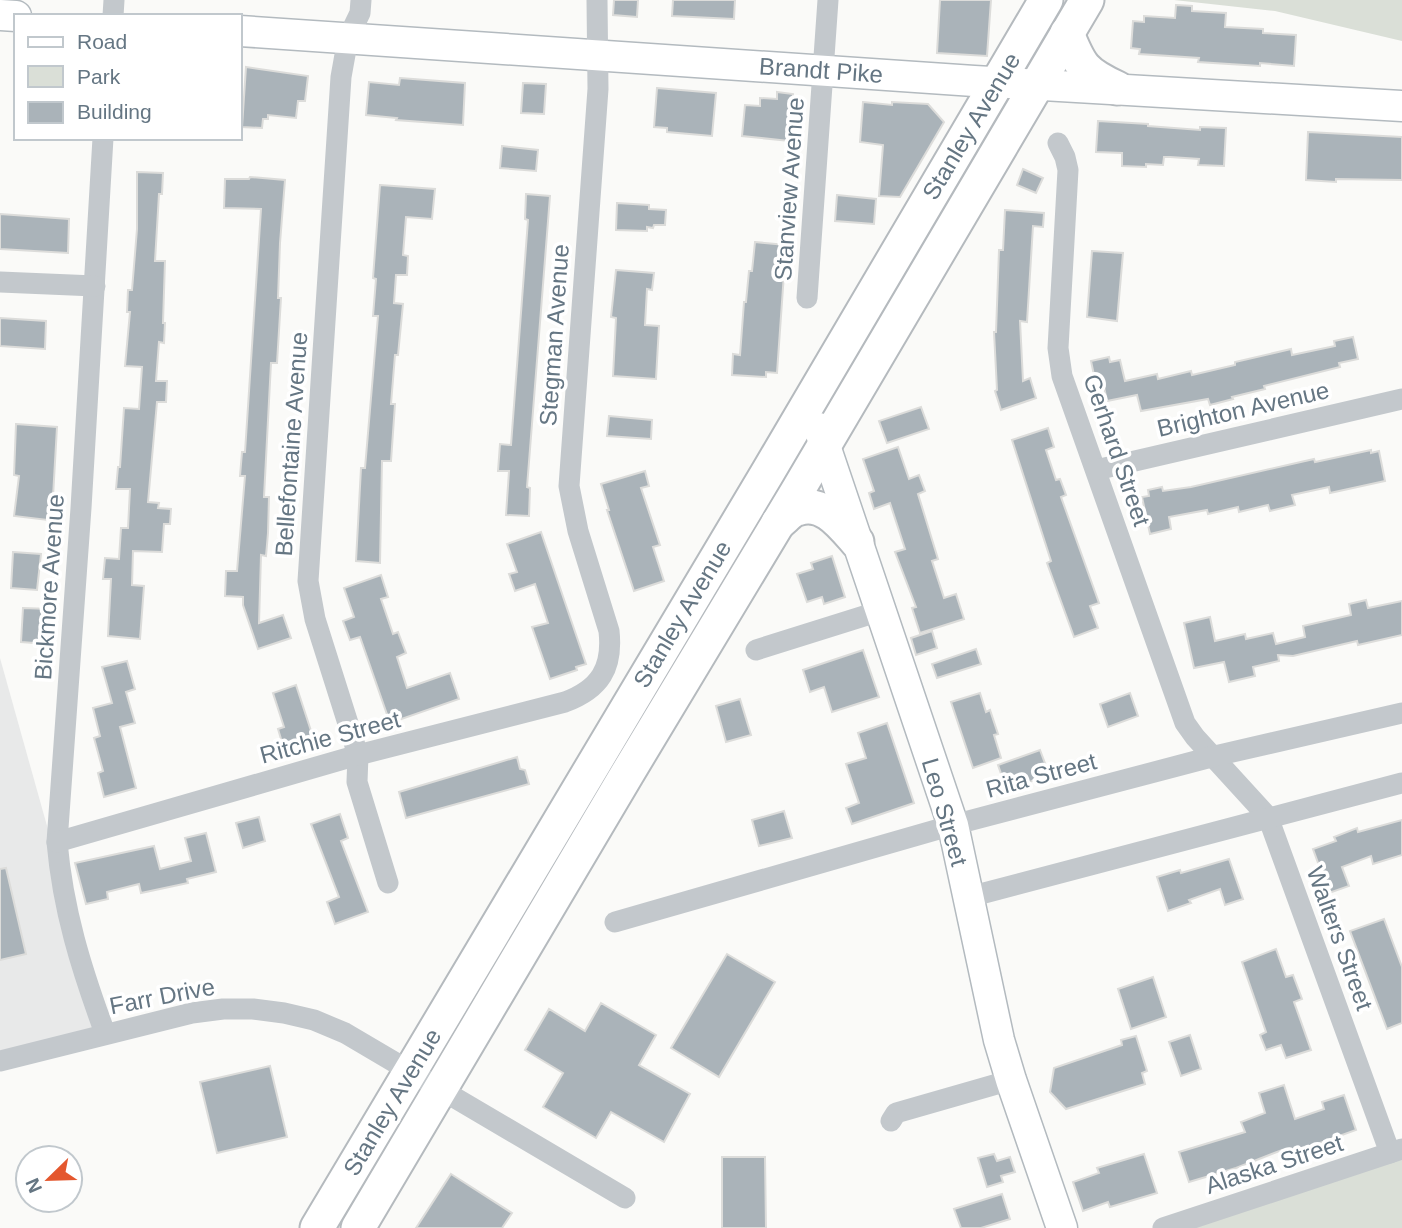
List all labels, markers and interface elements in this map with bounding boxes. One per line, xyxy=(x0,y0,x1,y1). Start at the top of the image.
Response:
legend xyxy=(14,14,242,140)
text: Road xyxy=(77,30,127,53)
street label: Stanley Avenue xyxy=(917,48,1025,204)
street label: Brandt Pike xyxy=(758,52,884,88)
text: Park xyxy=(77,65,121,88)
street label: Stanview Avenue xyxy=(769,96,809,282)
text: Building xyxy=(77,100,152,123)
street label: Stegman Avenue xyxy=(534,243,574,427)
street label: Bellefontaine Avenue xyxy=(270,331,312,557)
street label: Gerhard Street xyxy=(1078,371,1156,530)
street label: Brighton Avenue xyxy=(1154,376,1332,442)
street label: Bickmore Avenue xyxy=(29,493,69,681)
street label: Stanley Avenue xyxy=(628,536,736,692)
street label: Ritchie Street xyxy=(257,705,403,769)
street label: Rita Street xyxy=(983,747,1100,803)
street label: Leo Street xyxy=(917,755,973,869)
street label: Walters Street xyxy=(1301,862,1379,1014)
street label: Farr Drive xyxy=(107,973,217,1019)
street label: Stanley Avenue xyxy=(338,1024,446,1180)
street label: Alaska Street xyxy=(1202,1129,1346,1199)
north arrow xyxy=(14,1144,84,1214)
text: N xyxy=(21,1175,46,1196)

